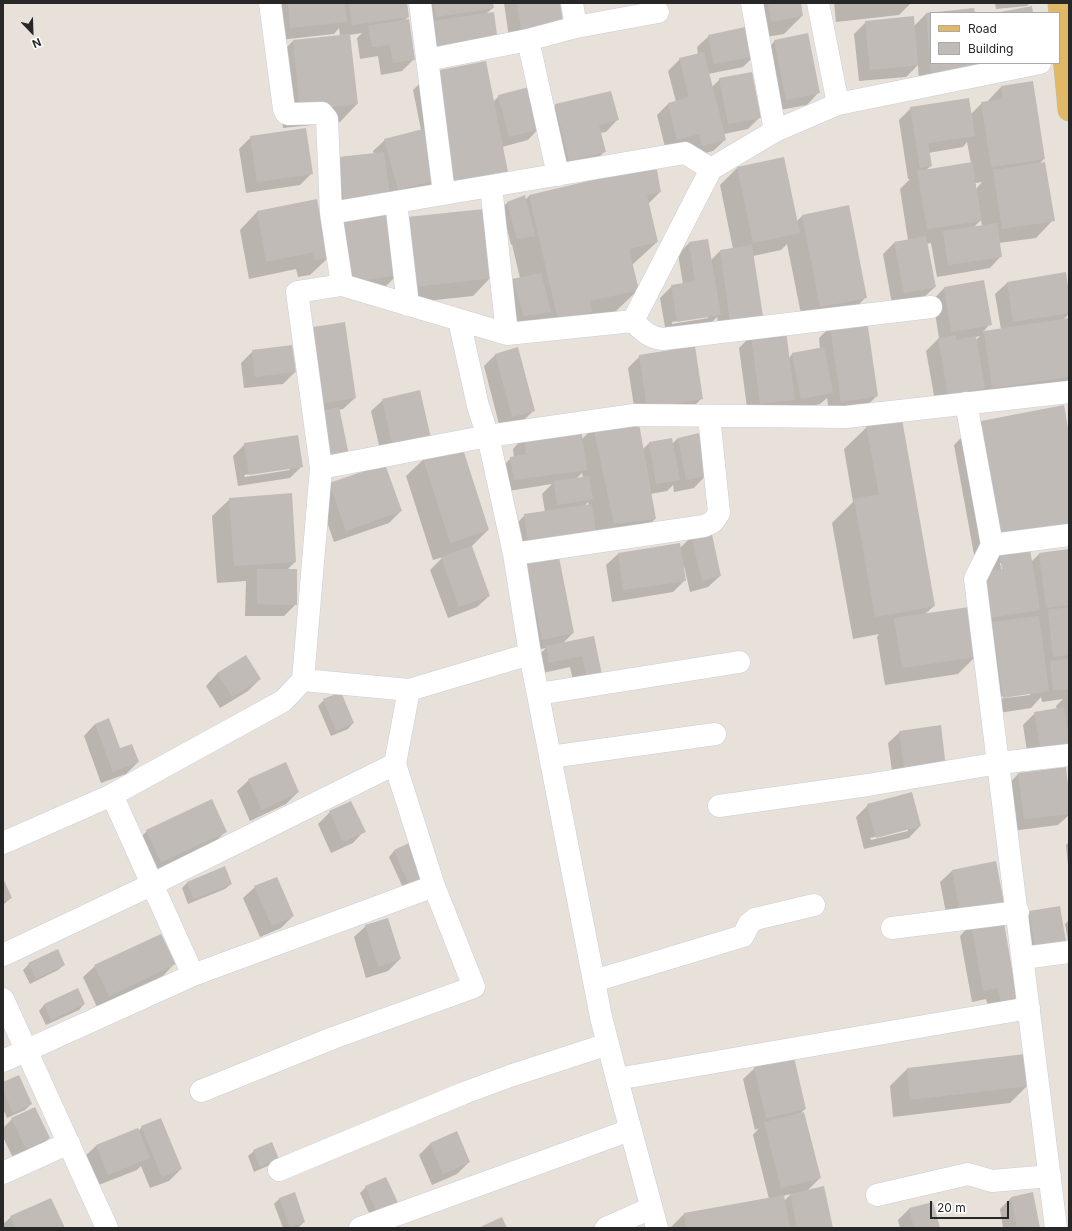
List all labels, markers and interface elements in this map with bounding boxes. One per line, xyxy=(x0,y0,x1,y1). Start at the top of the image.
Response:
north arrow xyxy=(12,12,52,52)
legend xyxy=(930,12,1060,64)
text: Road xyxy=(968,21,997,36)
text: N xyxy=(30,35,43,51)
text: Building xyxy=(968,41,1013,56)
scale bar xyxy=(932,1193,1011,1219)
text: 20 m xyxy=(937,1200,966,1215)

